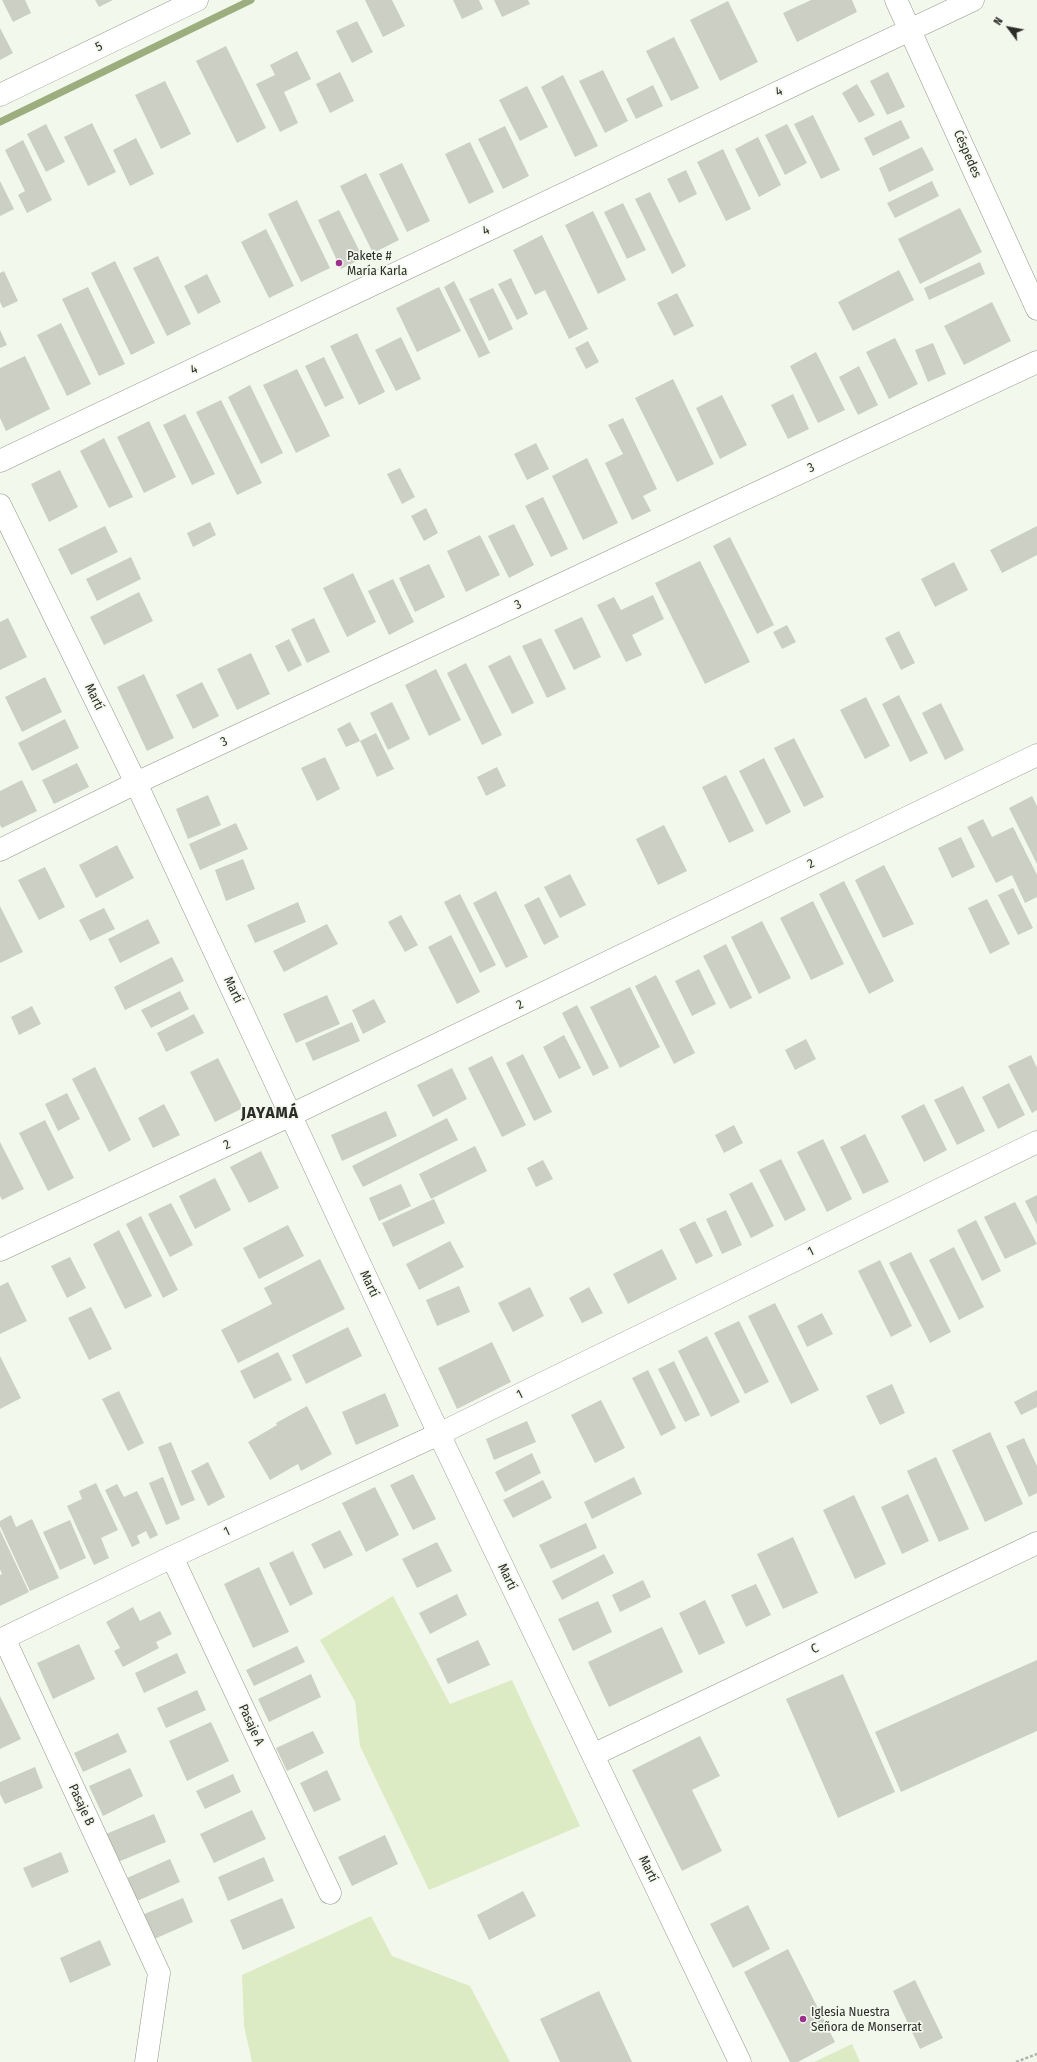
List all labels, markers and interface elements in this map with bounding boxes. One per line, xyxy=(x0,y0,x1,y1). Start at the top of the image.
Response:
north arrow xyxy=(989,8,1029,48)
text: N xyxy=(991,15,1006,28)
street label: 5 xyxy=(93,39,105,55)
street label: 4 xyxy=(773,84,785,100)
street label: Céspedes xyxy=(950,128,984,180)
street label: 4 xyxy=(480,223,492,239)
place label: Pakete # María Karla xyxy=(347,248,407,279)
marker: Pakete # María Karla xyxy=(334,258,344,268)
street label: 4 xyxy=(188,362,200,378)
street label: 3 xyxy=(805,460,817,476)
street label: 3 xyxy=(512,597,524,613)
street label: Martí xyxy=(81,681,107,713)
street label: 3 xyxy=(218,734,230,750)
street label: 2 xyxy=(805,856,817,872)
street label: Martí xyxy=(220,974,246,1006)
street label: 2 xyxy=(514,997,526,1013)
district label: JAYAMÁ xyxy=(241,1103,299,1123)
street label: 2 xyxy=(221,1137,233,1153)
street label: 1 xyxy=(805,1244,817,1260)
street label: Martí xyxy=(356,1268,382,1300)
street label: 1 xyxy=(514,1387,526,1403)
street label: 1 xyxy=(221,1524,233,1540)
street label: Martí xyxy=(494,1561,520,1593)
street label: C xyxy=(809,1641,821,1657)
street label: Pasaje A xyxy=(235,1702,267,1748)
street label: Pasaje B xyxy=(65,1782,97,1828)
street label: Martí xyxy=(635,1853,661,1885)
place label: Iglesia Nuestra Señora de Monserrat xyxy=(811,2004,922,2035)
marker: Iglesia Nuestra Señora de Monserrat xyxy=(798,2014,808,2024)

